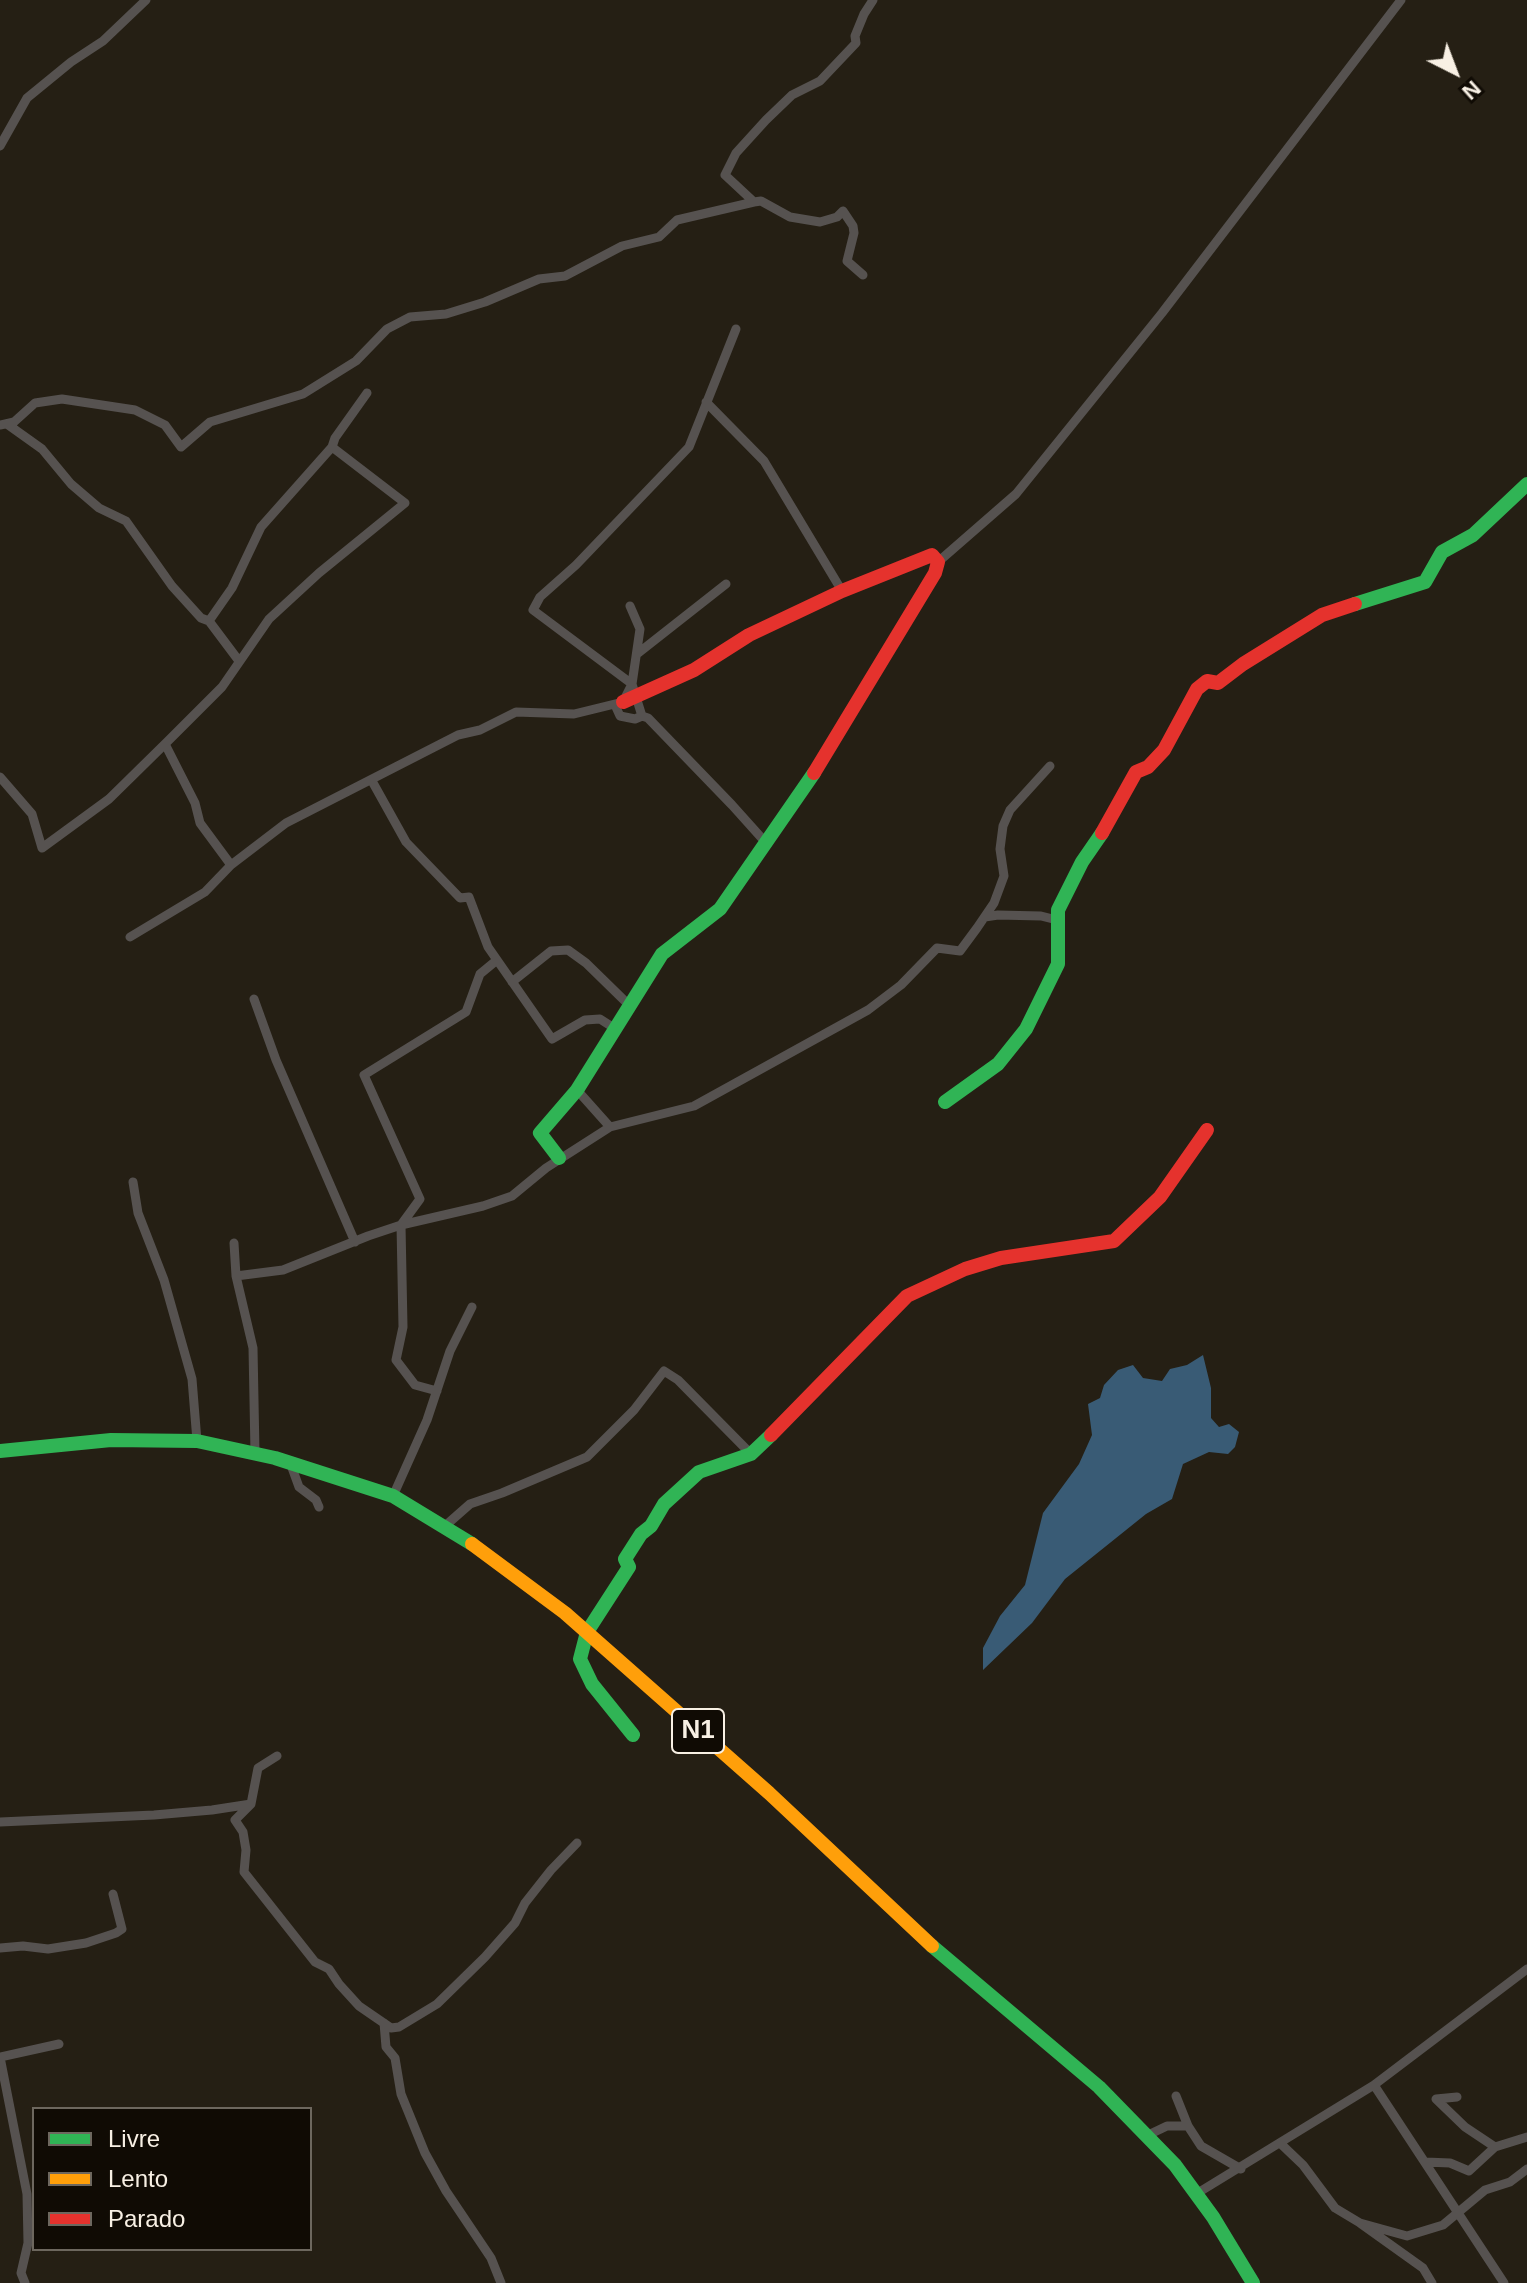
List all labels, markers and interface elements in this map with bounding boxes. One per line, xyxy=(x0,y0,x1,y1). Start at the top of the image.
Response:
north arrow xyxy=(1415,32,1495,112)
text: N xyxy=(1457,76,1486,105)
road number: N1 xyxy=(672,1709,724,1753)
legend xyxy=(32,2107,312,2251)
text: Livre xyxy=(108,2125,160,2152)
text: Lento xyxy=(108,2165,168,2192)
text: Parado xyxy=(108,2205,185,2232)

